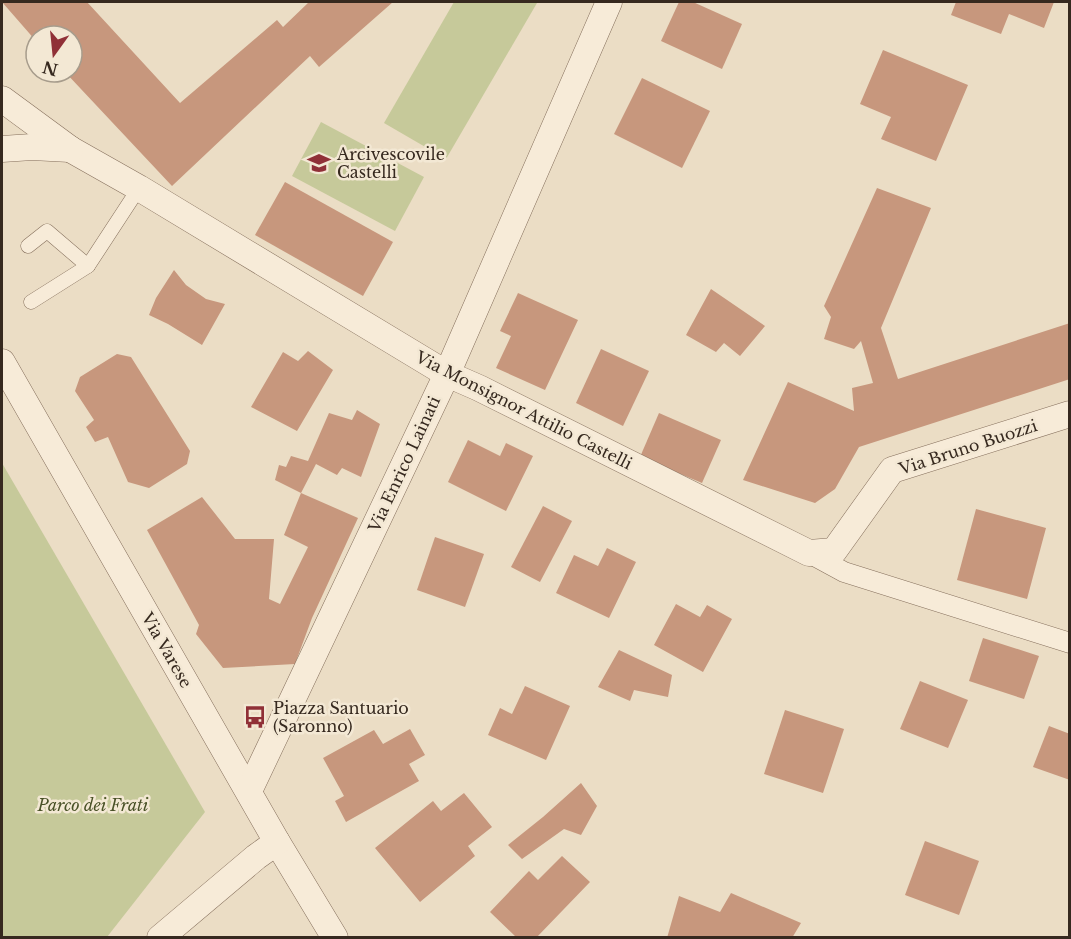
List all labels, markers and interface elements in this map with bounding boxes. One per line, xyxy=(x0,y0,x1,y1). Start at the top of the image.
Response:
north arrow xyxy=(24,24,84,84)
text: N xyxy=(40,57,60,80)
place label: Arcivescovile Castelli xyxy=(336,144,445,182)
school or university icon: Arcivescovile Castelli xyxy=(306,150,332,176)
street label: Via Monsignor Attilio Castelli xyxy=(412,346,636,474)
street label: Via Enrico Lainati xyxy=(363,392,445,536)
street label: Via Bruno Buozzi xyxy=(895,415,1040,479)
street label: Via Varese xyxy=(137,608,197,691)
place label: Piazza Santuario (Saronno) xyxy=(273,698,409,736)
bus stop icon: Piazza Santuario (Saronno) xyxy=(242,704,268,730)
park label: Parco dei Frati xyxy=(37,795,149,815)

